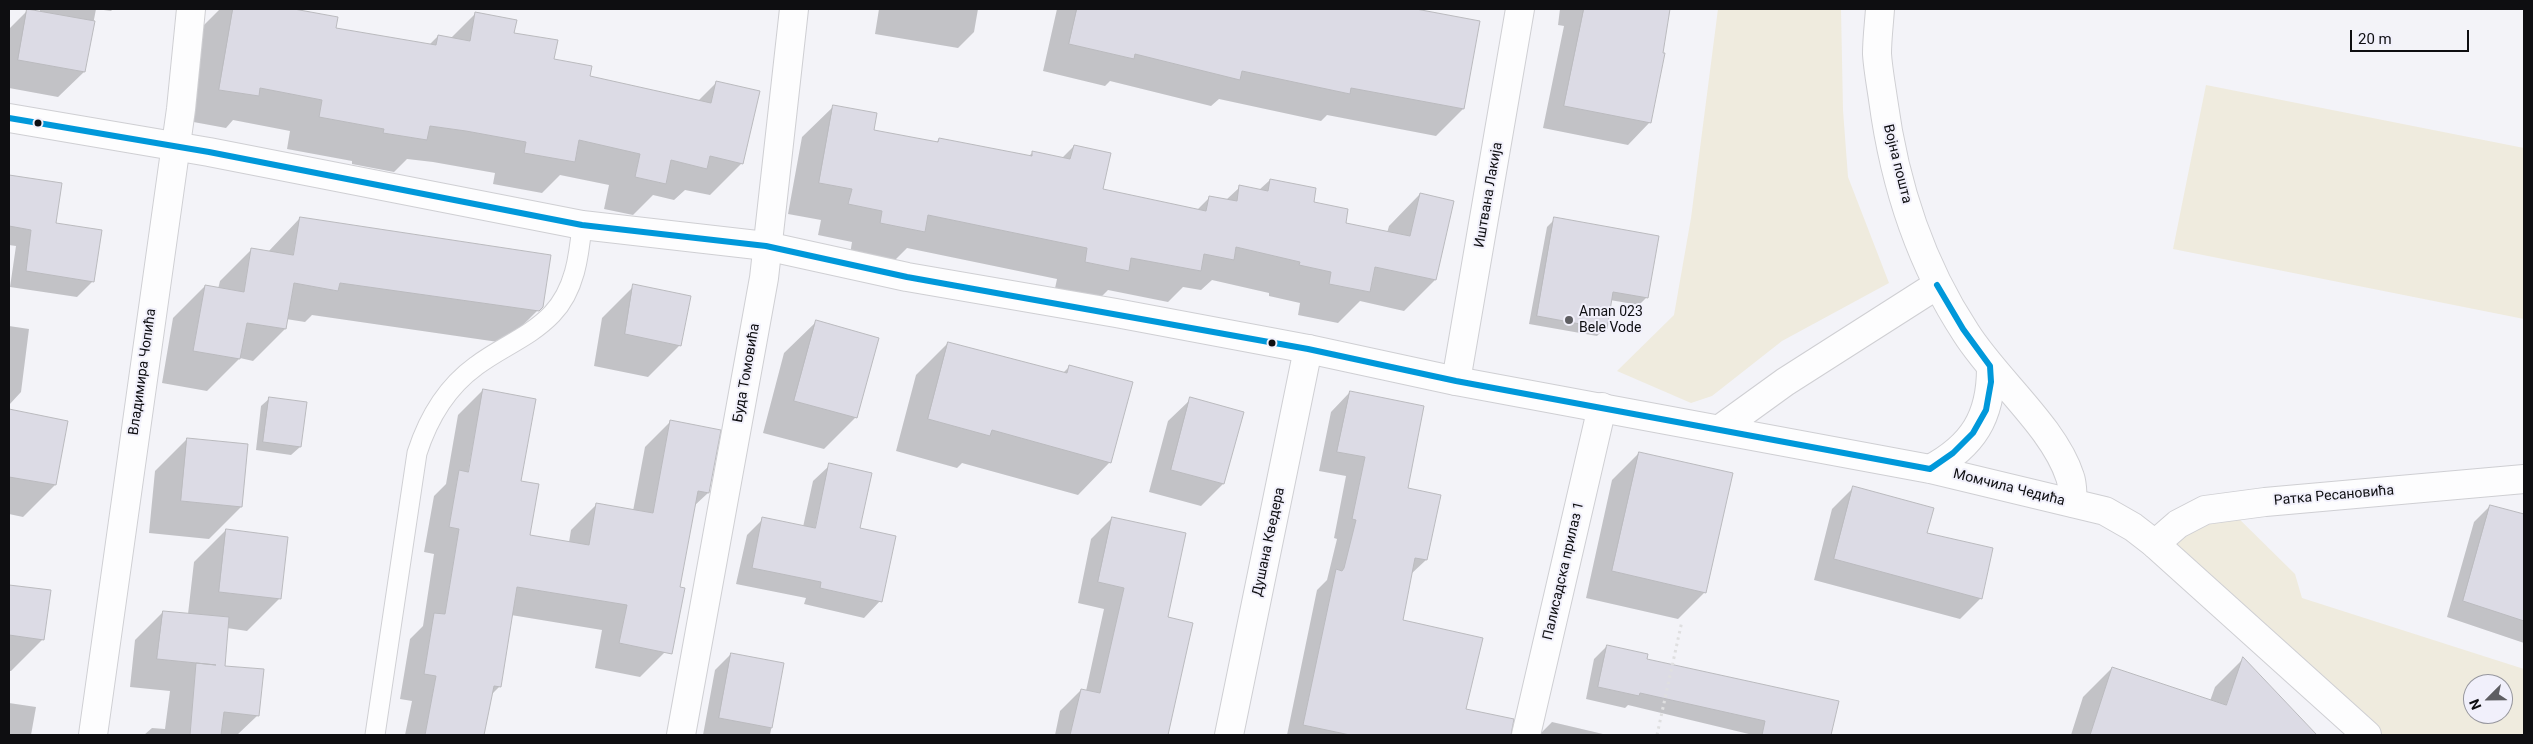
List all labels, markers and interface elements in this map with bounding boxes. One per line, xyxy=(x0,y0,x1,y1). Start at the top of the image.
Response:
scale bar xyxy=(2353,20,2472,52)
text: 20 m xyxy=(2358,30,2392,48)
unlabelled marker xyxy=(33,118,43,128)
street label: Војна пошта xyxy=(1879,123,1915,205)
street label: Иштвана Лакија xyxy=(1471,141,1507,249)
place label: Aman 023 Bele Vode xyxy=(1579,304,1643,336)
street label: Владимира Чопића xyxy=(126,308,160,436)
marker: Aman 023 Bele Vode xyxy=(1563,314,1575,326)
street label: Буда Томовића xyxy=(730,322,764,424)
unlabelled marker xyxy=(1267,338,1277,348)
street label: Момчила Чедића xyxy=(1951,466,2067,510)
street label: Ратка Ресановића xyxy=(2273,482,2395,510)
street label: Душана Кведера xyxy=(1249,486,1289,598)
street label: Палисадска прилаз 1 xyxy=(1540,500,1588,642)
north arrow xyxy=(2463,674,2513,724)
text: N xyxy=(2466,697,2484,712)

